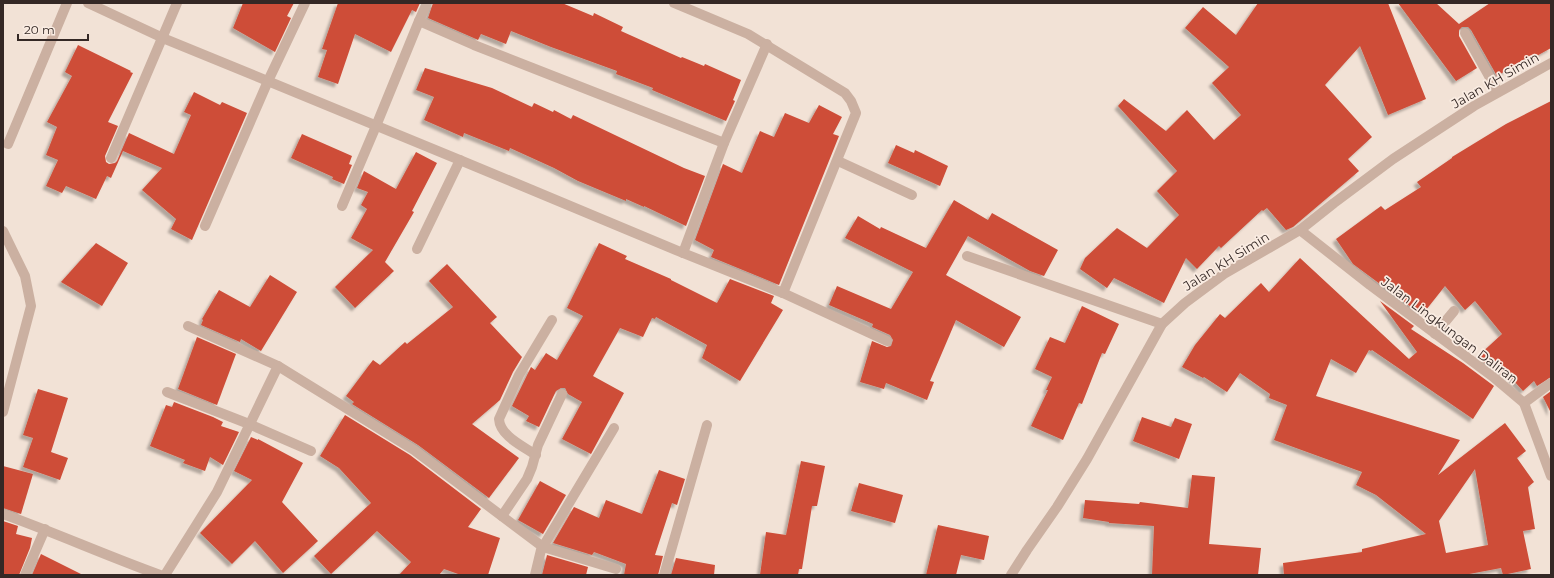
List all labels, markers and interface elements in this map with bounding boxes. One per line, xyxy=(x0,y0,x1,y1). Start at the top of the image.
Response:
scale bar xyxy=(18,16,88,42)
text: 20 m xyxy=(24,22,55,37)
street label: Jalan KH Simin xyxy=(1448,48,1542,112)
street label: Jalan KH Simin xyxy=(1179,228,1272,294)
street label: Jalan Lingkungan Daliran xyxy=(1378,273,1521,387)

